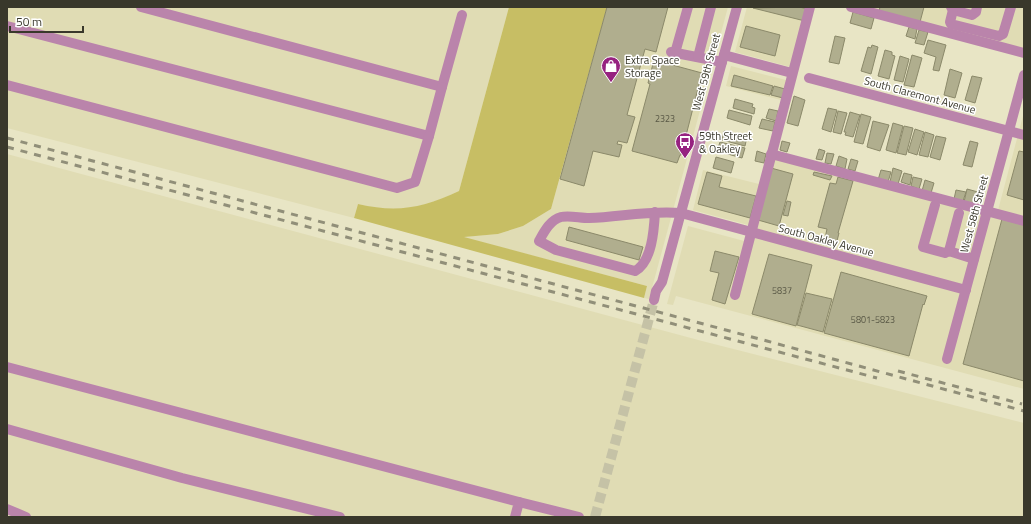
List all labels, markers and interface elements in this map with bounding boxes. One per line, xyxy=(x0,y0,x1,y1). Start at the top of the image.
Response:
scale bar xyxy=(10,8,83,34)
text: 50 m xyxy=(16,12,42,31)
street label: West 59th Street xyxy=(688,31,724,112)
place label: Extra Space Storage xyxy=(625,52,680,81)
shop icon: Extra Space Storage xyxy=(600,55,622,83)
street label: South Claremont Avenue xyxy=(863,72,978,118)
house number: 2323 xyxy=(655,112,675,125)
place label: 59th Street & Oakley xyxy=(699,128,752,157)
bus stop icon: 59th Street & Oakley xyxy=(674,131,696,159)
street label: West 58th Street xyxy=(956,173,992,254)
street label: South Oakley Avenue xyxy=(777,220,876,261)
house number: 5837 xyxy=(772,284,792,297)
house number: 5801-5823 xyxy=(851,313,895,326)

